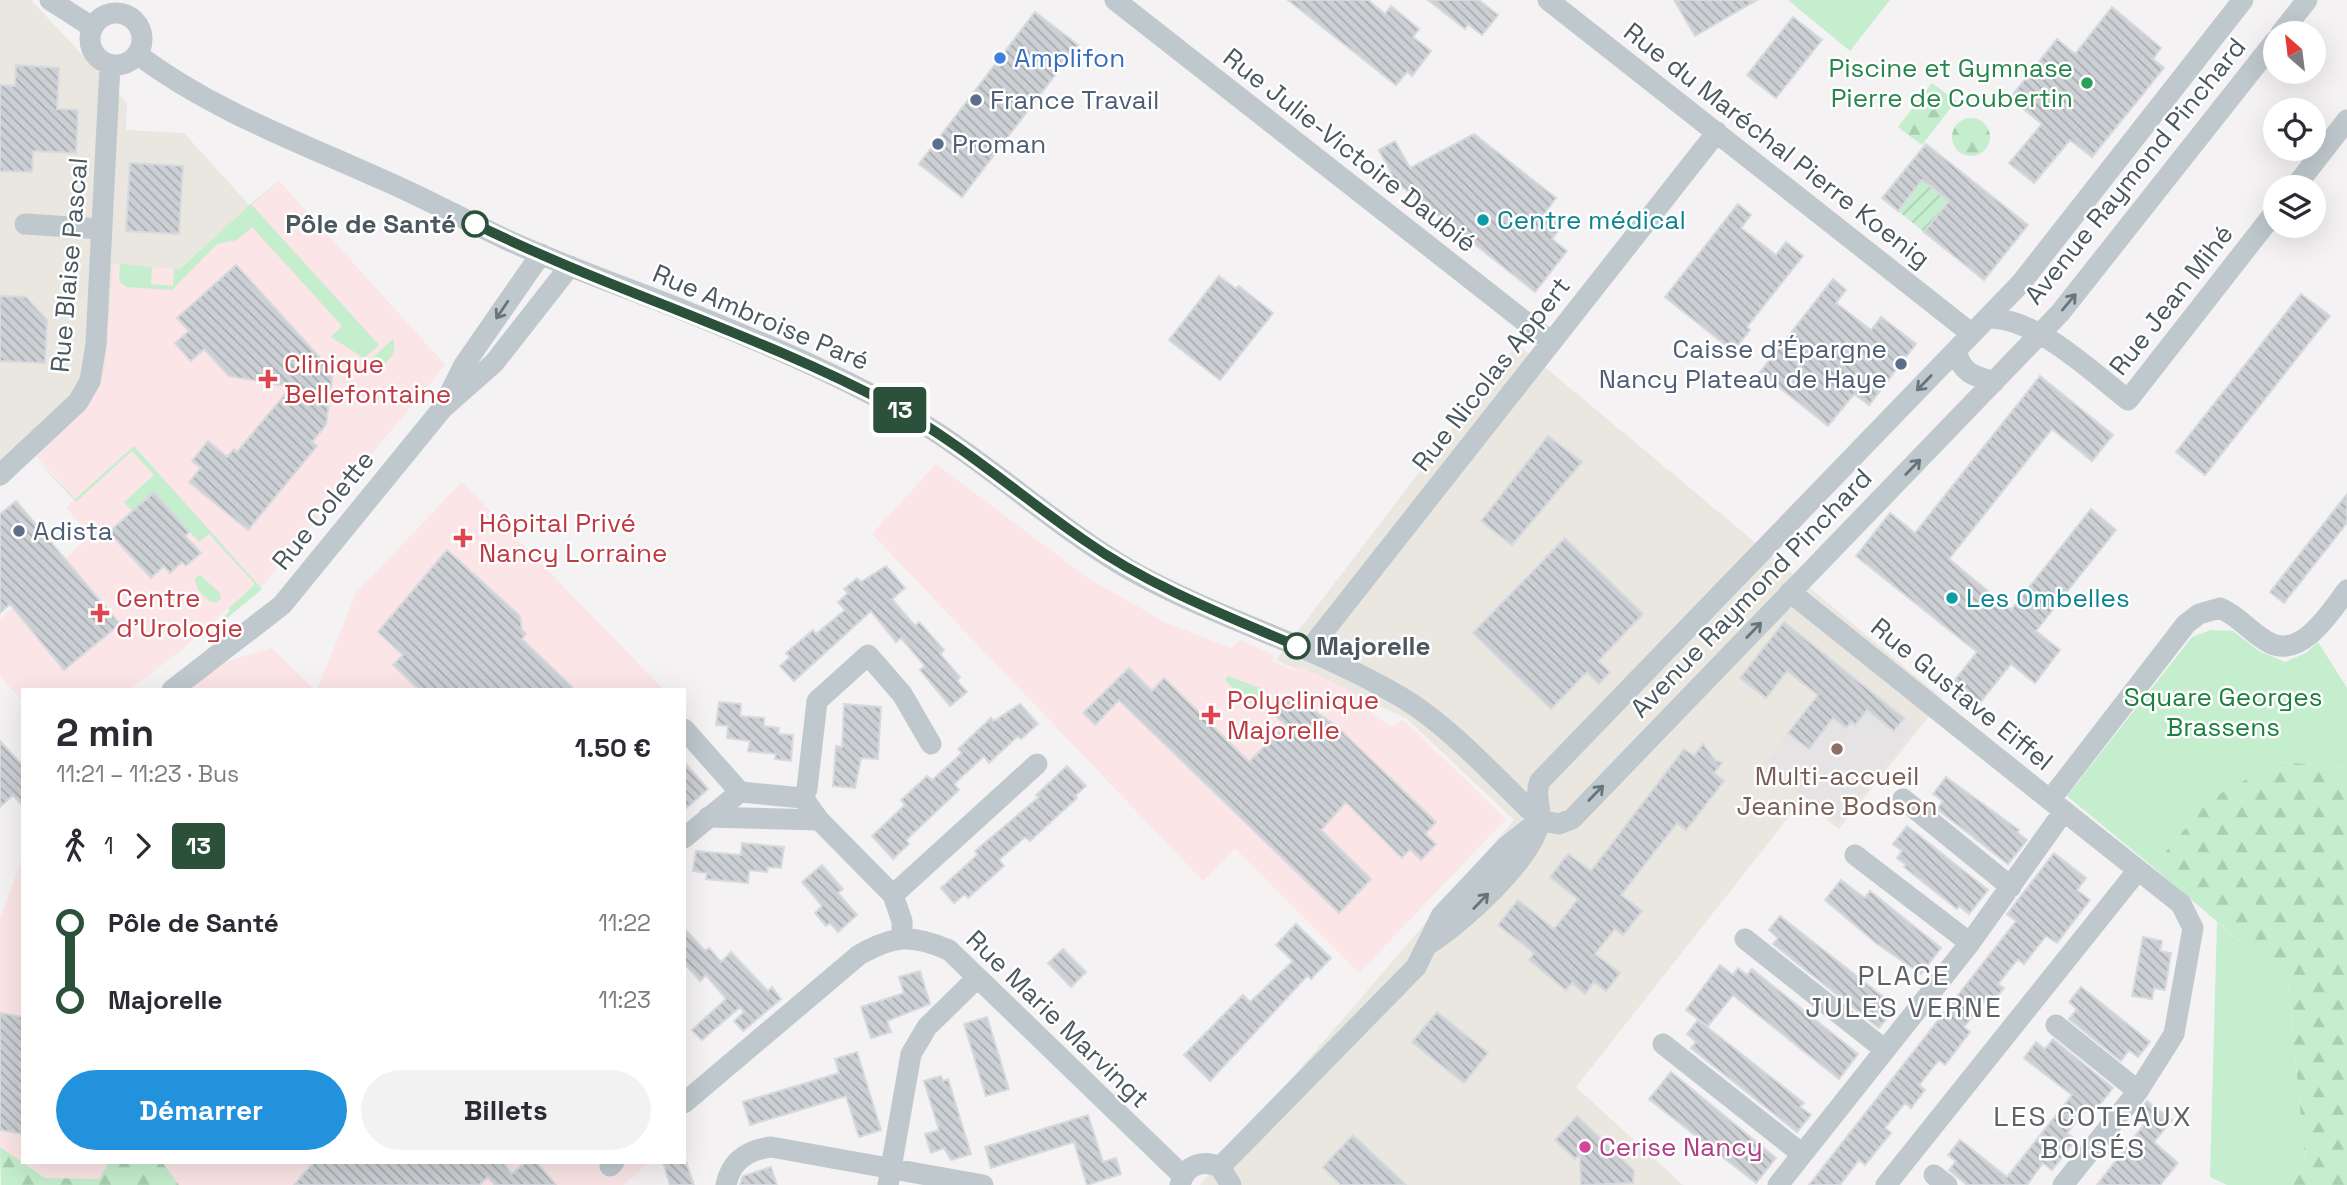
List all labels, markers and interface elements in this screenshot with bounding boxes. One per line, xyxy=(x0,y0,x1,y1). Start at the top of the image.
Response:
street label: Rue du Maréchal Pierre Koenig xyxy=(1617,15,1937,275)
north arrow xyxy=(2263,21,2326,84)
map controls xyxy=(2263,21,2326,238)
street label: Avenue Raymond Pinchard xyxy=(2017,31,2253,311)
street label: Rue Julie-Victoire Daubié xyxy=(1216,40,1484,260)
place label: Amplifon xyxy=(1014,41,1125,75)
marker: Amplifon xyxy=(992,50,1008,66)
place label: Piscine et Gymnase Pierre de Coubertin xyxy=(1829,51,2073,115)
marker: Piscine et Gymnase Pierre de Coubertin xyxy=(2079,75,2095,91)
place label: France Travail xyxy=(990,83,1159,117)
marker: France Travail xyxy=(968,92,984,108)
button: locate xyxy=(2263,98,2326,161)
place label: Proman xyxy=(952,127,1046,161)
marker: Proman xyxy=(930,136,946,152)
street label: Rue Blaise Pascal xyxy=(43,156,95,374)
button: layers xyxy=(2263,175,2326,238)
place label: Centre médical xyxy=(1497,203,1686,237)
place label: Pôle de Santé xyxy=(285,207,456,241)
marker: Pôle de Santé xyxy=(462,211,488,237)
marker: Centre médical xyxy=(1475,212,1491,228)
street label: Rue Jean Mihé xyxy=(2101,218,2241,382)
street label: Rue Ambroise Paré xyxy=(648,256,874,378)
street label: Rue Nicolas Appert xyxy=(1404,270,1578,478)
one-way arrow xyxy=(2061,293,2077,311)
one-way arrow xyxy=(494,300,509,319)
place label: Caisse d'Épargne Nancy Plateau de Haye xyxy=(1599,332,1887,396)
place label: Clinique Bellefontaine xyxy=(284,347,451,411)
marker: Caisse d'Épargne Nancy Plateau de Haye xyxy=(1893,356,1909,372)
marker: Clinique Bellefontaine xyxy=(258,369,278,389)
one-way arrow xyxy=(1916,374,1933,391)
line badge: 13 xyxy=(869,387,932,433)
text: 13 xyxy=(887,394,913,425)
street label: Rue Colette xyxy=(264,443,382,577)
one-way arrow xyxy=(1904,459,1921,476)
street label: Avenue Raymond Pinchard xyxy=(1623,461,1879,725)
place label: Hôpital Privé Nancy Lorraine xyxy=(479,506,667,570)
place label: Adista xyxy=(33,514,113,548)
marker: Adista xyxy=(11,523,27,539)
marker: Hôpital Privé Nancy Lorraine xyxy=(453,528,473,548)
place label: Centre d'Urologie xyxy=(116,581,243,645)
place label: Les Ombelles xyxy=(1966,581,2130,615)
marker: Les Ombelles xyxy=(1944,590,1960,606)
marker: Centre d'Urologie xyxy=(90,603,110,623)
street label: Rue Gustave Eiffel xyxy=(1864,610,2060,778)
one-way arrow xyxy=(1745,621,1762,638)
place label: Majorelle xyxy=(1316,629,1431,663)
marker: Majorelle xyxy=(1284,633,1310,659)
park label: Square Georges Brassens xyxy=(2124,680,2322,744)
place label: Polyclinique Majorelle xyxy=(1227,683,1379,747)
marker: Polyclinique Majorelle xyxy=(1201,705,1221,725)
text: 2 min xyxy=(56,709,154,757)
text: 1.50 € xyxy=(575,731,651,765)
marker: Multi-accueil Jeanine Bodson xyxy=(1829,741,1845,757)
text: 11:21 – 11:23 · Bus xyxy=(56,759,239,789)
place label: Multi-accueil Jeanine Bodson xyxy=(1736,759,1938,823)
one-way arrow xyxy=(1587,785,1604,802)
icon: walk xyxy=(56,827,94,865)
icon: forward xyxy=(124,827,162,865)
text: 13 xyxy=(186,830,211,861)
text: 1 xyxy=(104,831,114,861)
one-way arrow xyxy=(1472,893,1489,910)
text: Pôle de Santé xyxy=(108,906,279,940)
text: 11:22 xyxy=(598,908,651,938)
street label: Rue Marie Marvingt xyxy=(959,923,1157,1115)
district label: PLACE JULES VERNE xyxy=(1805,957,2003,1025)
text: Majorelle xyxy=(108,983,223,1017)
text: 11:23 xyxy=(598,985,651,1015)
button: Démarrer xyxy=(56,1070,347,1150)
button: Billets xyxy=(361,1070,651,1150)
district label: LES COTEAUX BOISÉS xyxy=(1993,1098,2193,1166)
place label: Cerise Nancy xyxy=(1599,1130,1763,1164)
marker: Cerise Nancy xyxy=(1577,1139,1593,1155)

